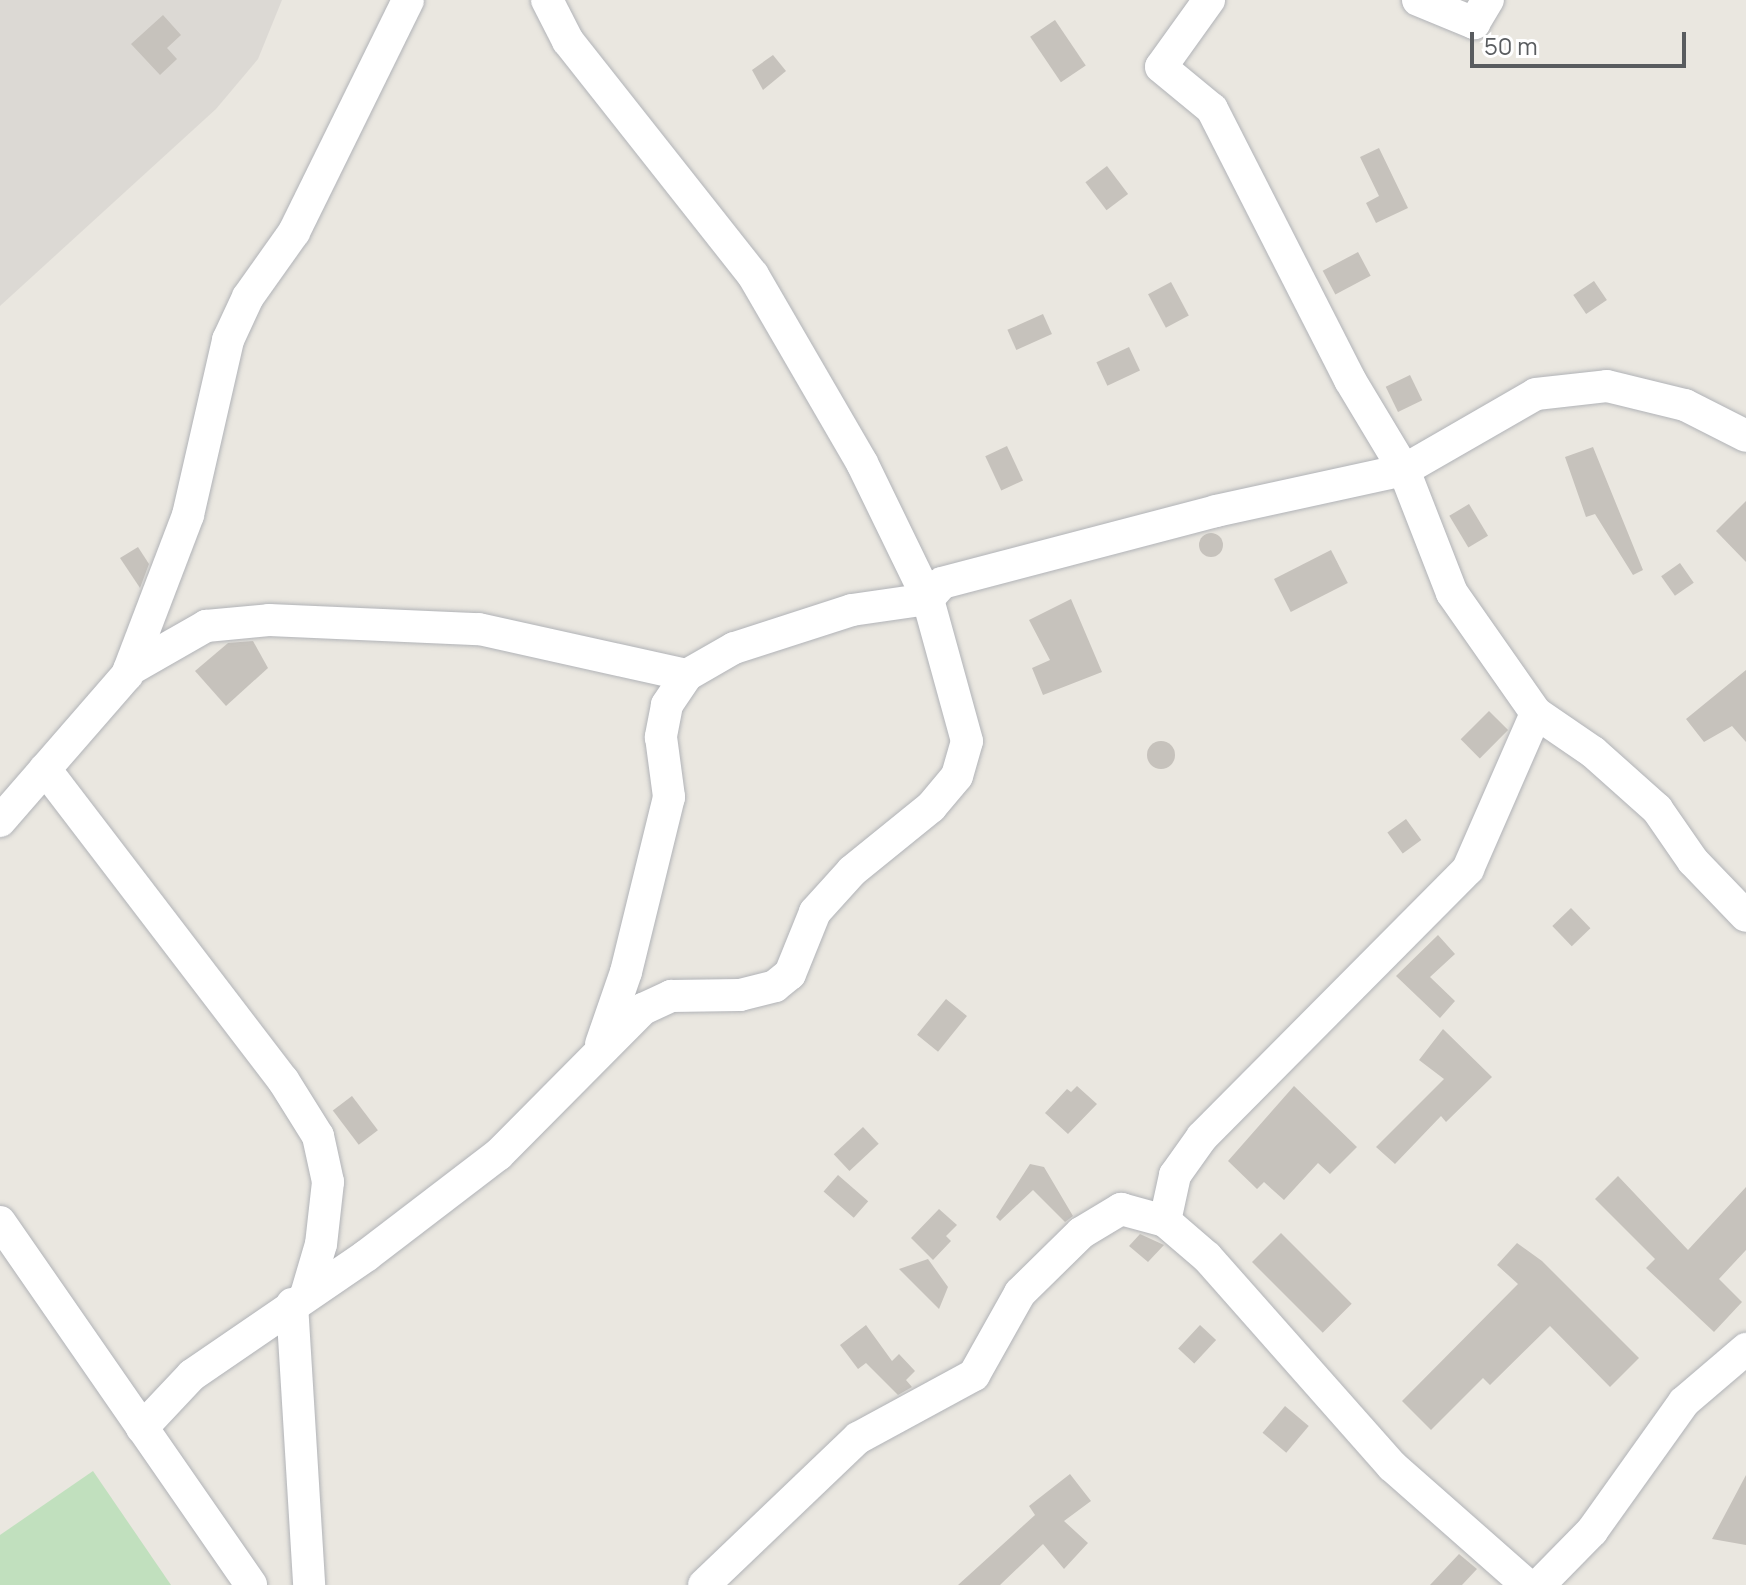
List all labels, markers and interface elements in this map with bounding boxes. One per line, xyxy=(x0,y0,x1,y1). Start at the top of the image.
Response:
scale bar xyxy=(1474,16,1690,66)
text: 50 m xyxy=(1484,29,1538,62)

